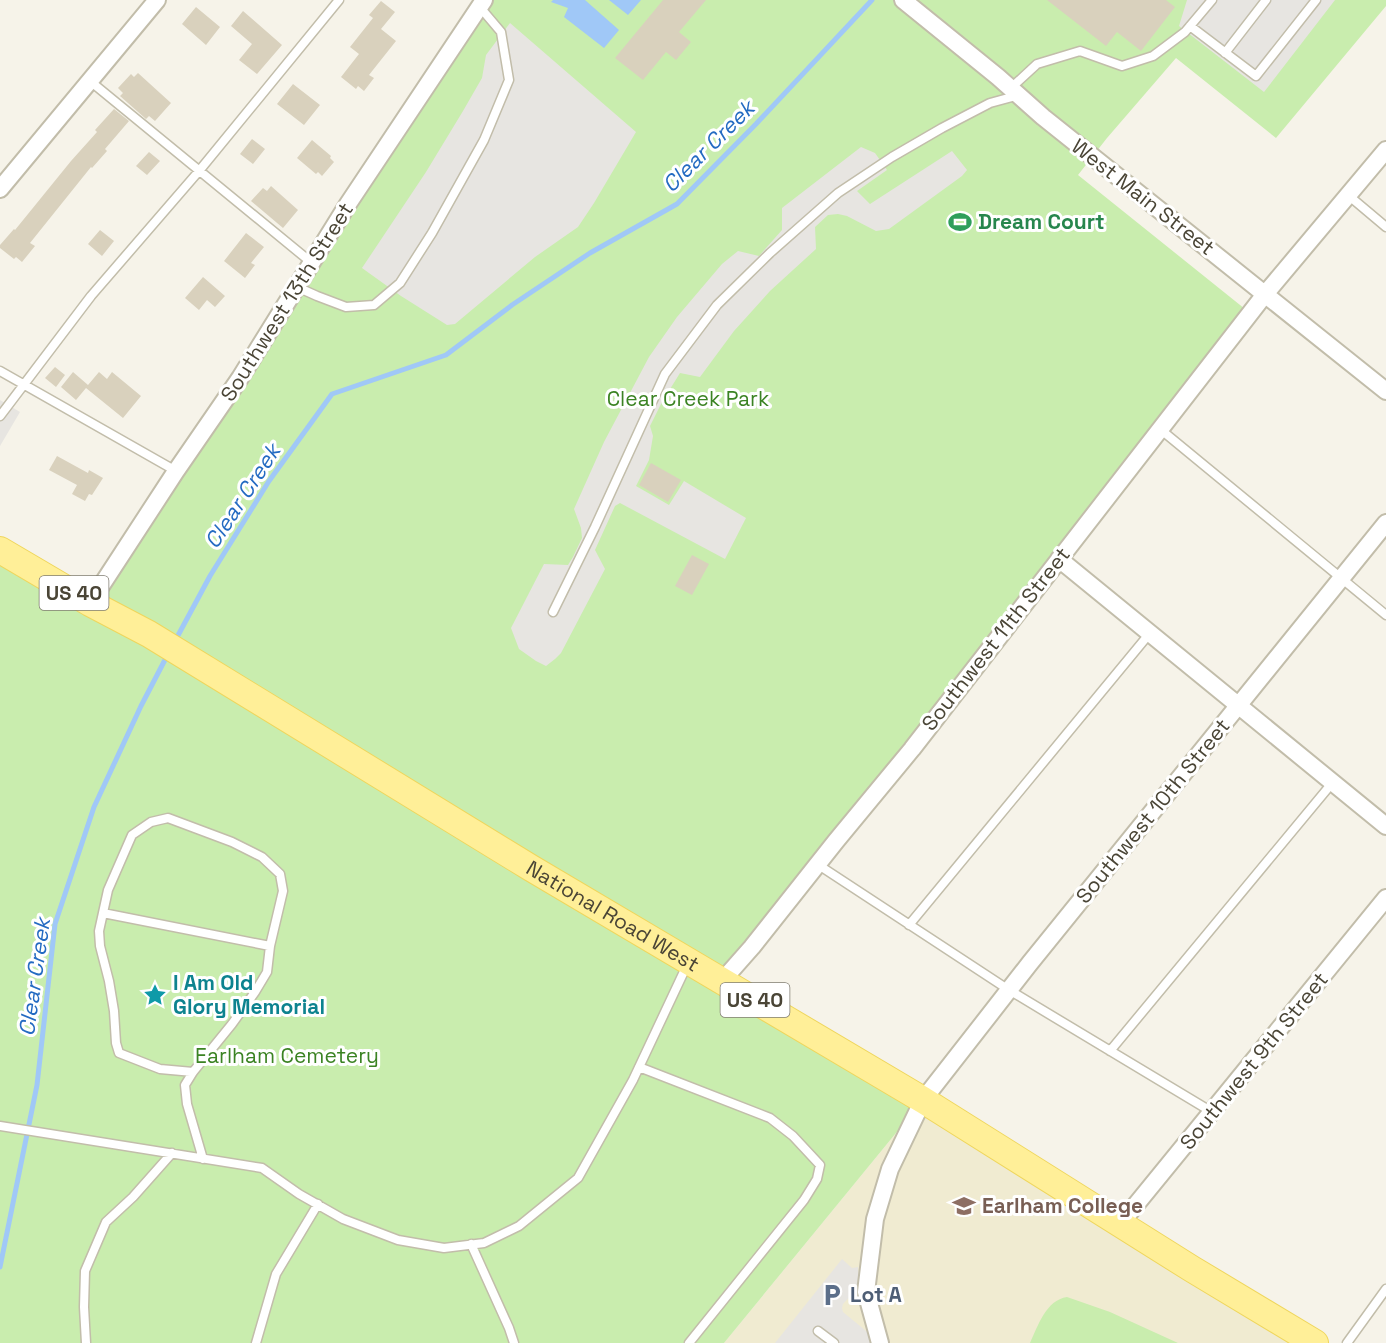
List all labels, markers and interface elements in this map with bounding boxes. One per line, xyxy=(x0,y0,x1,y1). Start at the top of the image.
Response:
water label: Clear Creek xyxy=(656,92,762,198)
street label: West Main Street xyxy=(1066,132,1220,261)
street label: Southwest 13th Street xyxy=(214,197,359,406)
place label: Dream Court xyxy=(978,208,1105,235)
sports icon: Dream Court xyxy=(947,209,973,235)
park label: Clear Creek Park xyxy=(607,385,769,412)
water label: Clear Creek xyxy=(198,437,287,554)
street label: Southwest 11th Street xyxy=(915,541,1076,736)
road number: US 40 xyxy=(40,576,109,610)
street label: Southwest 10th Street xyxy=(1070,713,1236,909)
street label: National Road West xyxy=(521,854,704,978)
water label: Clear Creek xyxy=(12,914,56,1038)
street label: Southwest 9th Street xyxy=(1174,966,1334,1155)
place label: I Am Old Glory Memorial xyxy=(173,969,325,1020)
place icon: I Am Old Glory Memorial xyxy=(142,982,168,1008)
road number: US 40 xyxy=(720,983,789,1017)
park label: Earlham Cemetery xyxy=(195,1042,379,1069)
place label: Earlham College xyxy=(982,1192,1143,1219)
school or university icon: Earlham College xyxy=(951,1193,977,1219)
place label: Lot A xyxy=(850,1281,902,1308)
parking icon: Lot A xyxy=(819,1282,845,1308)

